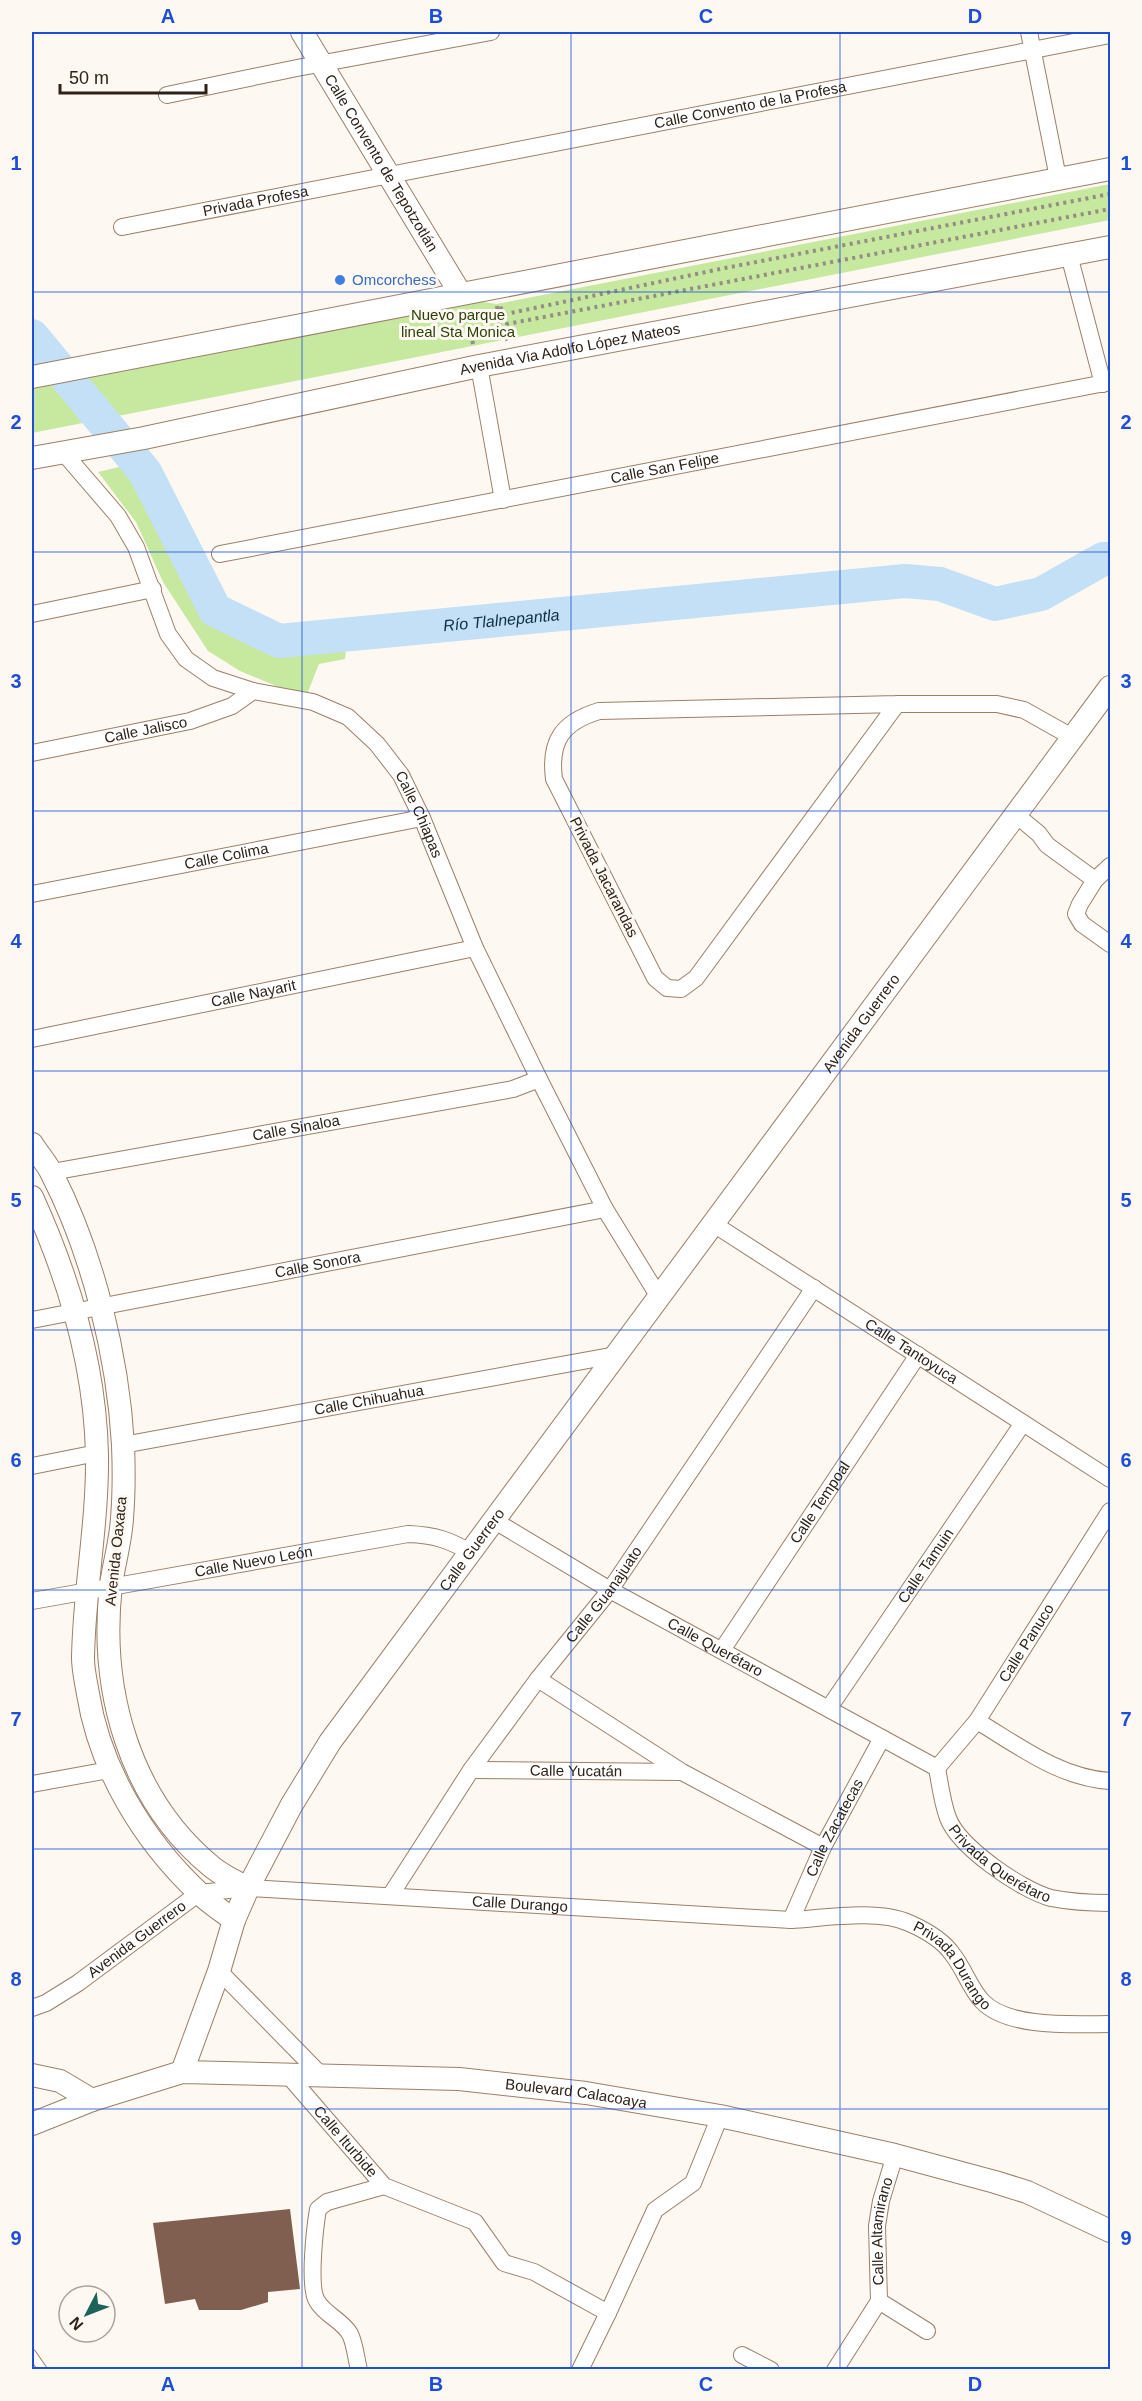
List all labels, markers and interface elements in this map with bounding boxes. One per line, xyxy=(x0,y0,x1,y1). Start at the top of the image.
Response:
text: A xyxy=(161,5,175,27)
text: B xyxy=(429,5,443,27)
text: C xyxy=(699,5,713,27)
text: D xyxy=(968,5,982,27)
scale bar xyxy=(60,57,206,95)
text: 50 m xyxy=(69,68,109,88)
street label: Calle Convento de Tepotzotlán xyxy=(322,71,442,254)
street label: Calle Convento de la Profesa xyxy=(653,77,848,131)
text: 1 xyxy=(10,152,22,174)
text: 1 xyxy=(1120,152,1132,174)
street label: Privada Profesa xyxy=(201,182,310,219)
place label: Omcorchess xyxy=(352,271,436,288)
marker: Omcorchess xyxy=(333,273,347,287)
park label: Nuevo parque lineal Sta Monica xyxy=(401,306,516,340)
street label: Avenida Via Adolfo López Mateos xyxy=(458,319,681,378)
text: 2 xyxy=(10,411,22,433)
text: 2 xyxy=(1120,411,1132,433)
street label: Calle San Felipe xyxy=(609,449,720,486)
water label: Río Tlalnepantla xyxy=(442,606,560,634)
text: 3 xyxy=(10,670,22,692)
text: 3 xyxy=(1120,670,1132,692)
street label: Calle Jalisco xyxy=(103,713,189,746)
street label: Calle Chiapas xyxy=(392,768,446,860)
street label: Privada Jacarandas xyxy=(567,814,642,940)
street label: Calle Colima xyxy=(183,839,270,872)
text: 4 xyxy=(10,930,22,952)
text: 4 xyxy=(1120,930,1132,952)
street label: Avenida Guerrero xyxy=(819,970,903,1076)
street label: Calle Nayarit xyxy=(209,976,298,1010)
street label: Calle Sinaloa xyxy=(251,1111,342,1144)
text: 5 xyxy=(10,1189,22,1211)
text: 5 xyxy=(1120,1189,1132,1211)
street label: Calle Sonora xyxy=(273,1247,362,1281)
street label: Calle Tantoyuca xyxy=(862,1315,962,1387)
street label: Calle Chihuahua xyxy=(313,1381,426,1418)
text: 6 xyxy=(10,1449,22,1471)
text: 6 xyxy=(1120,1449,1132,1471)
street label: Calle Tempoal xyxy=(786,1458,853,1546)
street label: Avenida Oaxaca xyxy=(101,1495,130,1606)
street label: Calle Guerrero xyxy=(435,1505,508,1594)
street label: Calle Tamuin xyxy=(894,1525,957,1606)
street label: Calle Nuevo León xyxy=(193,1542,314,1580)
street label: Calle Guanajuato xyxy=(562,1543,645,1646)
street label: Calle Panuco xyxy=(995,1601,1057,1685)
street label: Calle Querétaro xyxy=(665,1614,766,1680)
text: 7 xyxy=(10,1708,22,1730)
text: 7 xyxy=(1120,1708,1132,1730)
street label: Calle Yucatán xyxy=(530,1762,622,1779)
street label: Calle Zacatecas xyxy=(802,1776,866,1879)
street label: Privada Querétaro xyxy=(946,1821,1053,1905)
street label: Calle Durango xyxy=(472,1892,568,1915)
street label: Avenida Guerrero xyxy=(84,1897,189,1981)
street label: Privada Durango xyxy=(911,1917,995,2013)
text: 8 xyxy=(10,1968,22,1990)
text: 8 xyxy=(1120,1968,1132,1990)
street label: Boulevard Calacoaya xyxy=(505,2075,649,2111)
street label: Calle Iturbide xyxy=(311,2102,381,2180)
street label: Calle Altamirano xyxy=(868,2175,896,2286)
text: 9 xyxy=(10,2227,22,2249)
text: 9 xyxy=(1120,2227,1132,2249)
north arrow xyxy=(57,2284,117,2344)
text: N xyxy=(66,2314,86,2334)
text: A xyxy=(161,2373,175,2395)
text: B xyxy=(429,2373,443,2395)
text: C xyxy=(699,2373,713,2395)
text: D xyxy=(968,2373,982,2395)

